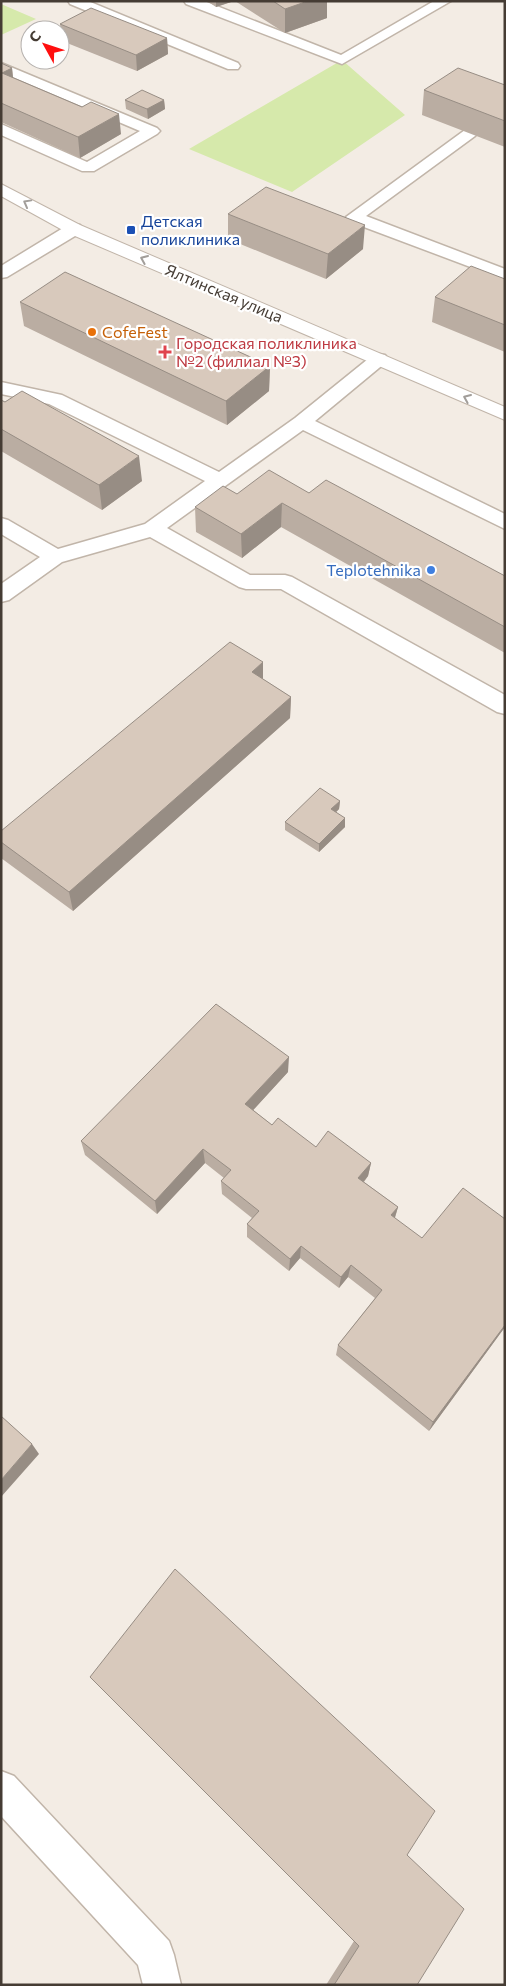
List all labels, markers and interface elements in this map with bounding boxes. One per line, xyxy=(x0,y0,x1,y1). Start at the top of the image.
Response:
north arrow xyxy=(20,20,70,70)
text: С xyxy=(25,27,44,45)
one-way arrow xyxy=(24,200,33,210)
place label: Детская поликлиника xyxy=(141,211,240,248)
marker: Детская поликлиника xyxy=(125,224,137,236)
one-way arrow xyxy=(141,255,149,265)
street label: Ялтинская улица xyxy=(163,259,286,326)
place label: CofeFest xyxy=(102,322,168,341)
marker: CofeFest xyxy=(86,326,98,338)
place label: Городская поликлиника №2 (филиал №3) xyxy=(176,333,357,370)
marker: Городская поликлиника №2 (филиал №3) xyxy=(158,345,172,359)
one-way arrow xyxy=(463,393,472,404)
place label: Teplotehnika xyxy=(326,560,421,579)
marker: Teplotehnika xyxy=(425,564,437,576)

